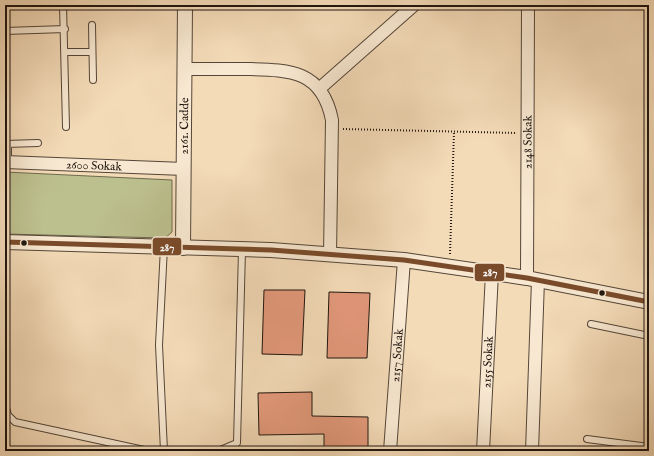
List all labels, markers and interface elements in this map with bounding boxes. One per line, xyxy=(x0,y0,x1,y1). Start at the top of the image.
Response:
street label: 2161. Cadde xyxy=(176,97,192,155)
street label: 2148 Sokak xyxy=(520,114,535,169)
street label: 2600 Sokak xyxy=(66,157,123,174)
line badge: 287 xyxy=(152,237,182,256)
unlabelled marker xyxy=(19,238,29,248)
text: 287 xyxy=(160,241,174,255)
line badge: 287 xyxy=(474,263,505,282)
text: 287 xyxy=(483,266,497,280)
unlabelled marker xyxy=(597,288,607,298)
street label: 2157 Sokak xyxy=(388,328,406,382)
street label: 2155 Sokak xyxy=(479,335,496,389)

